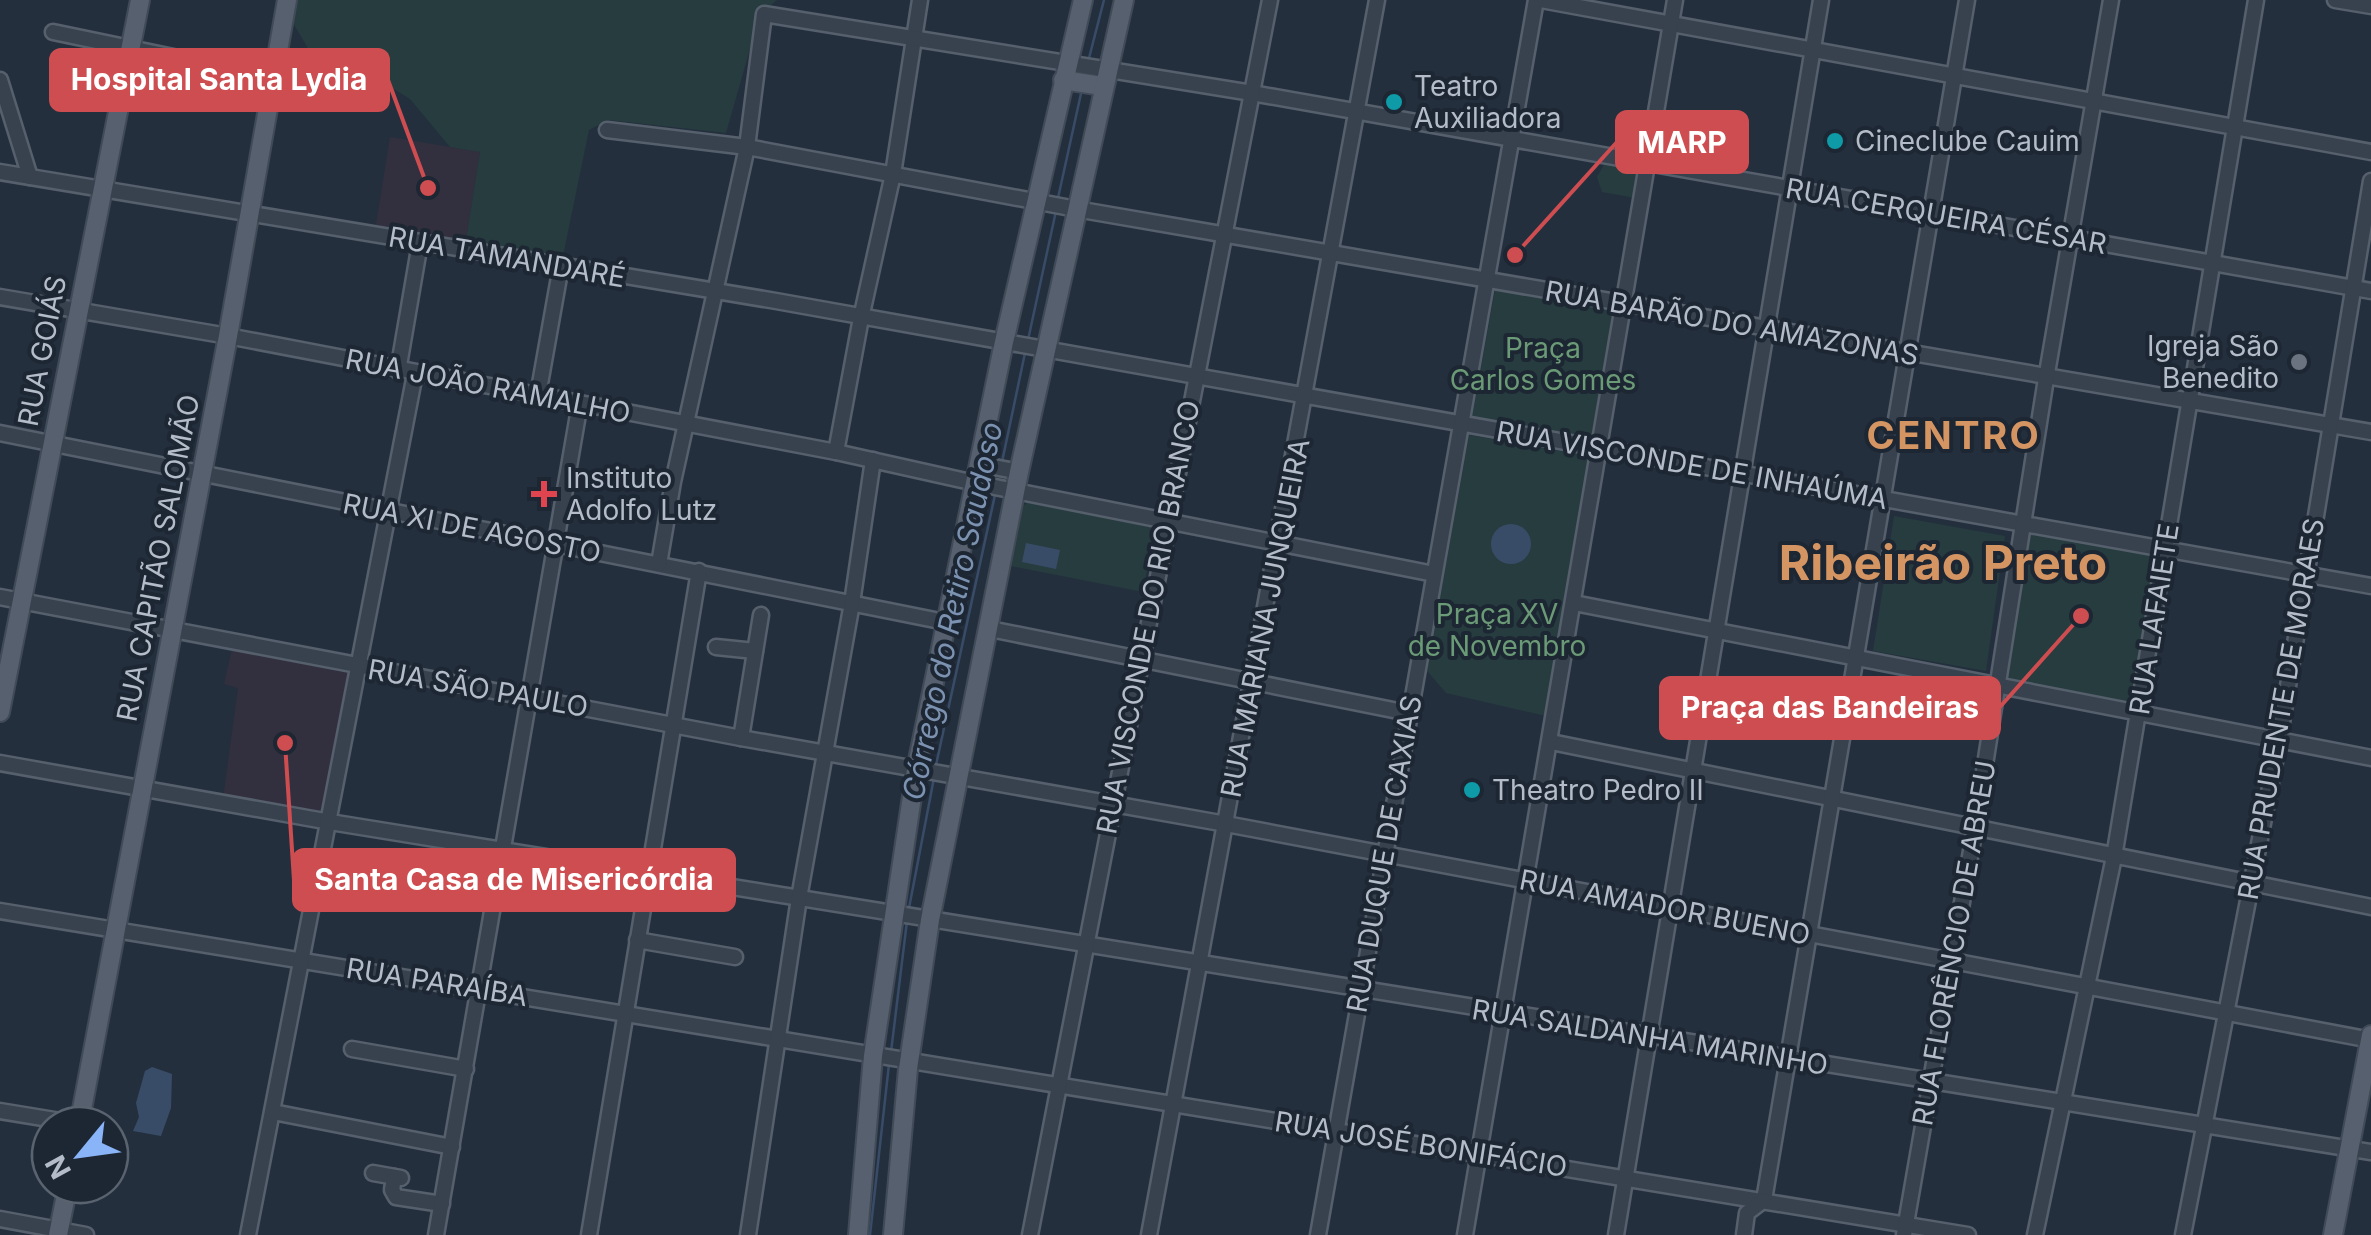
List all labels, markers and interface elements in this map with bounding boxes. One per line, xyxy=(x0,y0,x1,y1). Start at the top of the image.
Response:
callout: Hospital Santa Lydia xyxy=(51,50,388,110)
text: Hospital Santa Lydia xyxy=(71,61,367,97)
place label: Teatro Auxiliadora xyxy=(1414,69,1561,135)
marker: Teatro Auxiliadora xyxy=(1383,91,1405,113)
callout: MARP xyxy=(1617,112,1747,172)
text: MARP xyxy=(1637,124,1727,160)
place label: Cineclube Cauim xyxy=(1855,124,2080,158)
marker: Cineclube Cauim xyxy=(1824,130,1846,152)
street label: RUA CERQUEIRA CÉSAR xyxy=(1783,170,2109,261)
street label: RUA TAMANDARÉ xyxy=(386,218,628,295)
street label: RUA GOIÁS xyxy=(10,273,73,429)
street label: RUA BARÃO DO AMAZONAS xyxy=(1543,273,1921,373)
place label: Igreja São Benedito xyxy=(2147,329,2279,395)
park label: Praça Carlos Gomes xyxy=(1450,331,1636,397)
street label: RUA JOÃO RAMALHO xyxy=(343,342,633,430)
marker: Igreja São Benedito xyxy=(2288,351,2310,373)
street label: RUA CAPITÃO SALOMÃO xyxy=(110,392,206,724)
street label: RUA VISCONDE DO RIO BRANCO xyxy=(1089,397,1207,837)
district label: CENTRO xyxy=(1867,412,2041,458)
street label: RUA VISCONDE DE INHAÚMA xyxy=(1494,413,1890,516)
water label: Córrego do Retiro Saudoso xyxy=(894,419,1010,803)
street label: RUA MARIANA JUNQUEIRA xyxy=(1213,436,1317,800)
place label: Instituto Adolfo Lutz xyxy=(566,461,717,527)
marker: Instituto Adolfo Lutz xyxy=(531,481,557,507)
street label: RUA XI DE AGOSTO xyxy=(340,486,604,570)
street label: RUA PRUDENTE DE MORAES xyxy=(2231,516,2331,902)
street label: RUA LAFAIETE xyxy=(2122,521,2186,717)
district label: Ribeirão Preto xyxy=(1779,533,2107,592)
park label: Praça XV de Novembro xyxy=(1408,597,1586,663)
street label: RUA SÃO PAULO xyxy=(365,652,591,724)
callout: Praça das Bandeiras xyxy=(1661,678,1999,738)
text: Praça das Bandeiras xyxy=(1681,689,1979,725)
street label: RUA DUQUE DE CAXIAS xyxy=(1339,693,1429,1015)
street label: RUA FLORÊNCIO DE ABREU xyxy=(1905,758,2003,1128)
place label: Theatro Pedro II xyxy=(1492,773,1704,807)
marker: Theatro Pedro II xyxy=(1461,779,1483,801)
callout: Santa Casa de Misericórdia xyxy=(294,850,734,910)
text: Santa Casa de Misericórdia xyxy=(314,861,714,897)
street label: RUA AMADOR BUENO xyxy=(1517,862,1813,952)
street label: RUA PARAÍBA xyxy=(344,950,530,1013)
street label: RUA SALDANHA MARINHO xyxy=(1470,992,1830,1082)
street label: RUA JOSÉ BONIFÁCIO xyxy=(1272,1103,1570,1184)
north arrow xyxy=(30,1105,130,1205)
text: N xyxy=(38,1150,78,1185)

